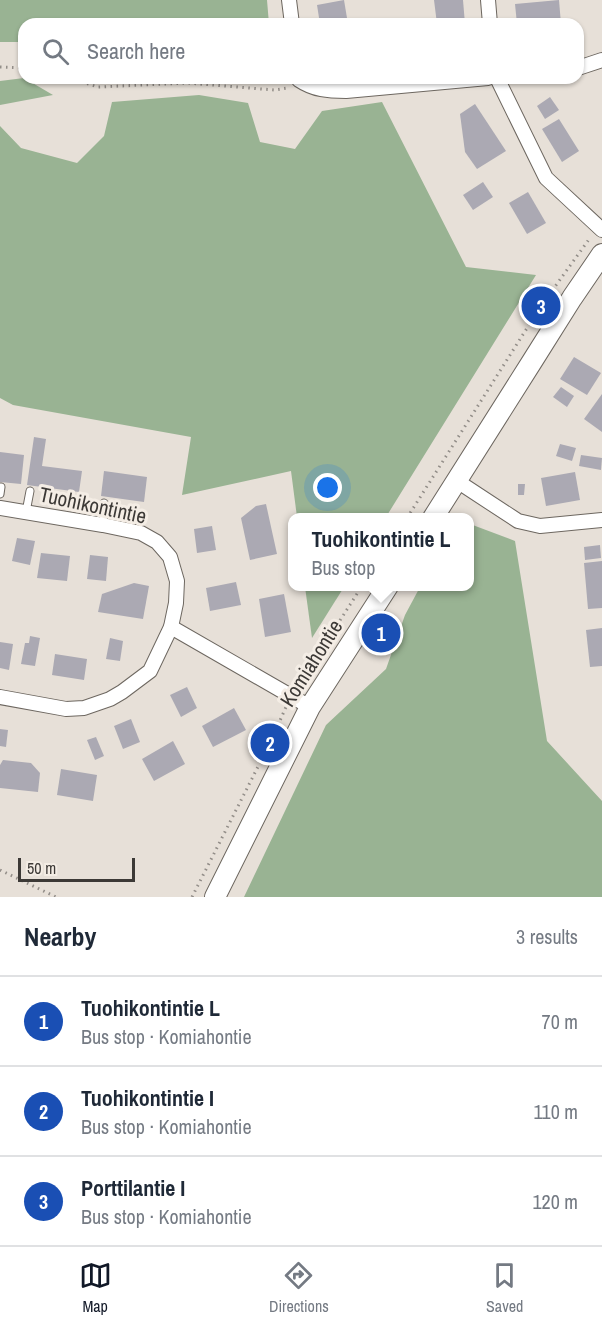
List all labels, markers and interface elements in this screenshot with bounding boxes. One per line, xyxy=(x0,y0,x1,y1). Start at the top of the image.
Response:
search box xyxy=(18,18,584,84)
icon: search xyxy=(39,35,72,68)
text: Search here xyxy=(87,36,185,66)
pin: 3 xyxy=(522,284,560,328)
your location xyxy=(313,473,342,502)
street label: Tuohikontintie xyxy=(37,480,149,530)
popup xyxy=(288,513,474,591)
text: Tuohikontintie L xyxy=(312,524,451,554)
text: Bus stop xyxy=(312,554,375,581)
pin: 1 xyxy=(362,610,400,656)
street label: Komiahontie xyxy=(273,614,349,712)
pin: 2 xyxy=(250,720,290,766)
scale bar xyxy=(18,855,135,882)
text: 50 m xyxy=(27,857,56,879)
text: Nearby xyxy=(24,919,96,954)
text: 3 results xyxy=(516,923,578,950)
text: Tuohikontintie L xyxy=(81,993,220,1023)
text: 1 xyxy=(39,1008,48,1035)
text: 70 m xyxy=(542,1008,578,1035)
text: Bus stop · Komiahontie xyxy=(81,1023,252,1050)
text: Tuohikontintie I xyxy=(81,1083,214,1113)
text: 2 xyxy=(39,1098,48,1125)
text: 110 m xyxy=(534,1098,578,1125)
text: Bus stop · Komiahontie xyxy=(81,1113,252,1140)
text: Porttilantie I xyxy=(81,1173,185,1203)
text: 3 xyxy=(39,1188,48,1215)
text: 120 m xyxy=(532,1188,578,1215)
text: Bus stop · Komiahontie xyxy=(81,1203,252,1230)
tab: Map xyxy=(79,1259,112,1317)
tab: Directions xyxy=(269,1259,329,1317)
tab: Saved xyxy=(486,1259,523,1317)

